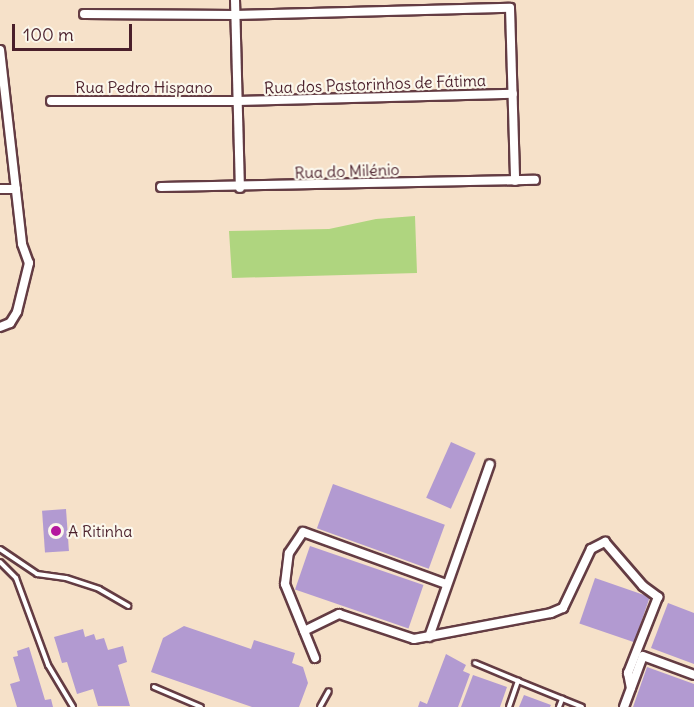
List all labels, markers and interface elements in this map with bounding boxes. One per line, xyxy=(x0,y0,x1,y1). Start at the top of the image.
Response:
scale bar xyxy=(15,12,135,50)
text: 100 m xyxy=(23,23,74,46)
street label: Rua dos Pastorinhos de Fátima xyxy=(264,71,486,97)
street label: Rua Pedro Hispano xyxy=(75,77,213,97)
street label: Rua do Milénio xyxy=(294,160,400,182)
place label: A Ritinha xyxy=(68,521,132,541)
marker: A Ritinha xyxy=(49,524,63,538)

